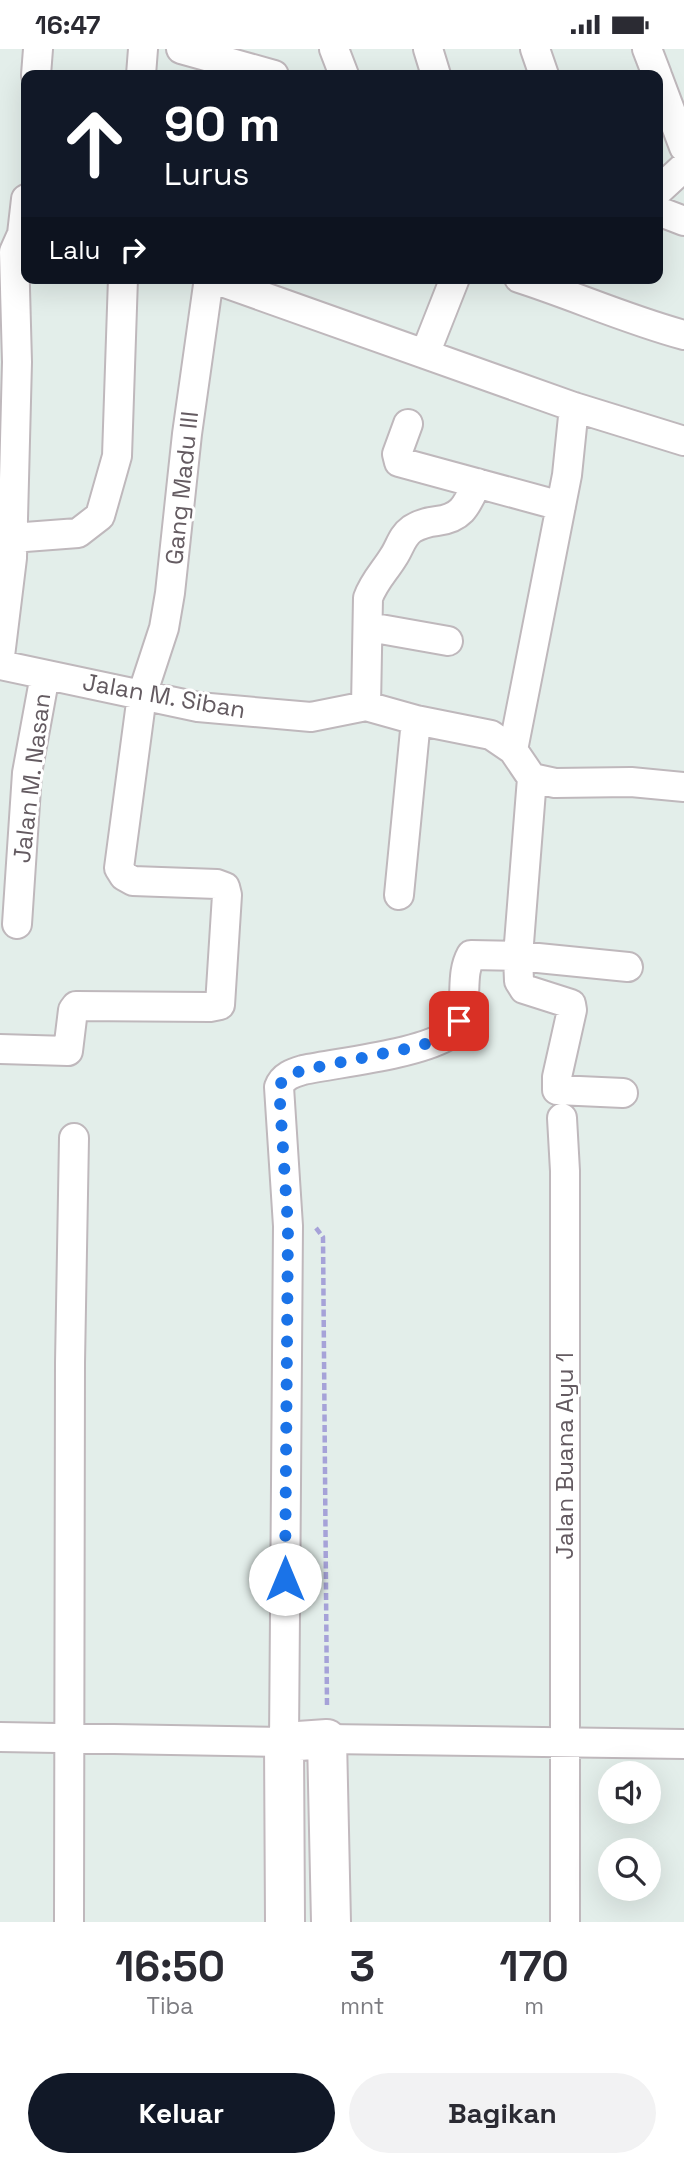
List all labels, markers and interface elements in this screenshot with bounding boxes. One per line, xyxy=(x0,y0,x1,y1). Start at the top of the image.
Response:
text: 16:47 xyxy=(35,8,100,42)
text: 90 m xyxy=(164,93,280,155)
icon: ahead xyxy=(49,98,140,189)
text: Lurus xyxy=(164,154,249,194)
icon: right xyxy=(114,231,152,269)
text: Lalu xyxy=(49,233,100,267)
street label: Gang Madu III xyxy=(158,410,205,566)
street label: Jalan M. Siban xyxy=(80,666,248,725)
street label: Jalan M. Nasan xyxy=(6,691,57,865)
pin xyxy=(429,991,489,1051)
icon: arrive xyxy=(440,1002,478,1040)
street label: Jalan Buana Ayu 1 xyxy=(549,1352,580,1560)
position arrow xyxy=(248,1542,322,1616)
map controls xyxy=(598,1761,661,1901)
button: sound xyxy=(598,1761,661,1824)
button: search xyxy=(598,1838,661,1901)
text: 16:50 xyxy=(115,1940,225,1993)
text: 3 xyxy=(349,1940,375,1993)
text: 170 xyxy=(499,1940,569,1993)
text: Tiba xyxy=(147,1991,194,2021)
text: mnt xyxy=(340,1991,384,2021)
text: m xyxy=(524,1991,544,2021)
button: Keluar xyxy=(28,2073,335,2153)
button: Bagikan xyxy=(349,2073,656,2153)

